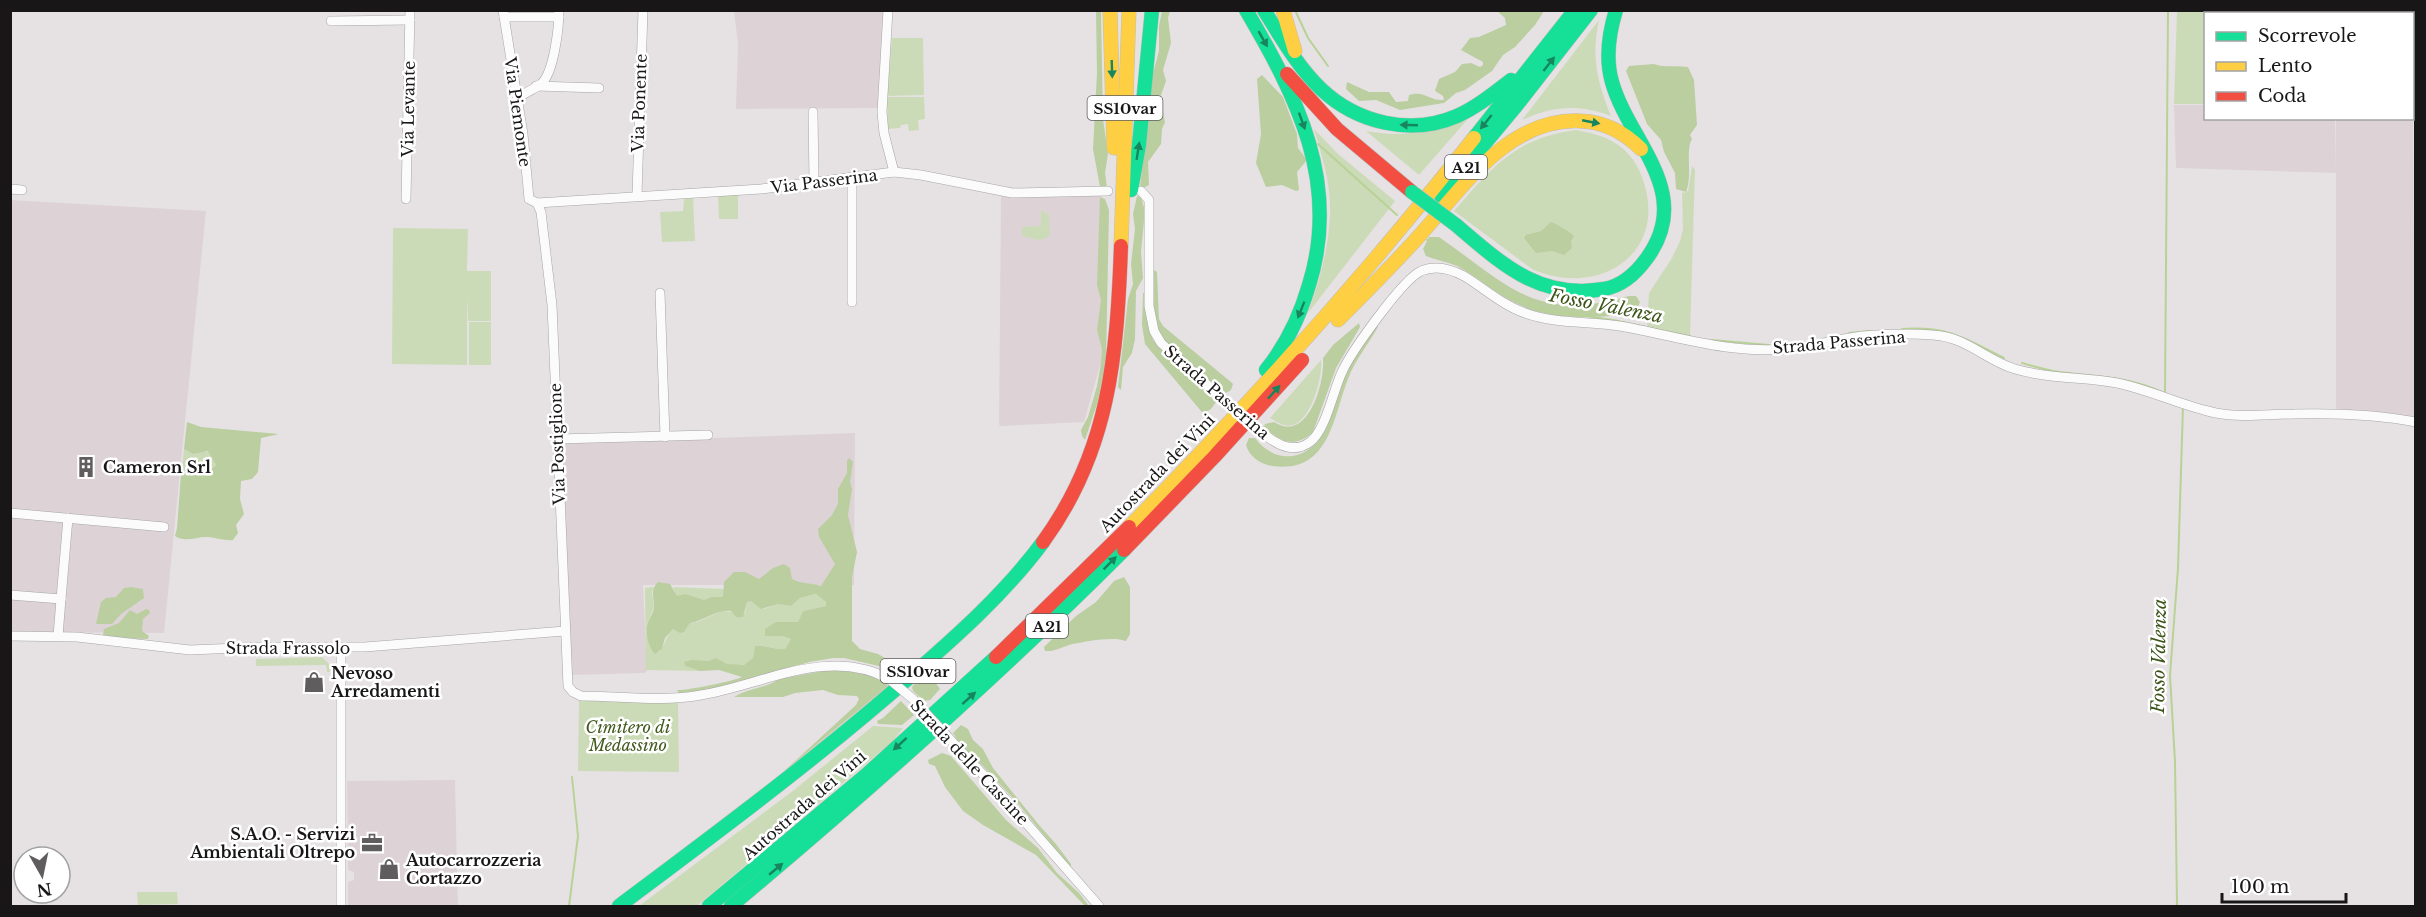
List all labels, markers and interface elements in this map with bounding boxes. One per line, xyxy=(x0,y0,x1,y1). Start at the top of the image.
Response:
legend xyxy=(2204,12,2414,120)
text: Scorrevole xyxy=(2258,25,2357,47)
one-way arrow xyxy=(1258,31,1268,48)
street label: Via Ponente xyxy=(627,53,651,154)
street label: Via Piemonte xyxy=(500,55,536,168)
text: Lento xyxy=(2258,55,2312,77)
one-way arrow xyxy=(1542,57,1554,72)
one-way arrow xyxy=(1107,59,1116,78)
street label: Via Levante xyxy=(397,61,419,158)
text: Coda xyxy=(2258,85,2306,107)
road number: SS10var xyxy=(1088,96,1162,120)
one-way arrow xyxy=(1298,112,1307,130)
one-way arrow xyxy=(1480,114,1493,130)
one-way arrow xyxy=(1582,117,1601,127)
one-way arrow xyxy=(1400,121,1419,130)
one-way arrow xyxy=(1133,141,1142,160)
road number: A21 xyxy=(1445,155,1487,179)
street label: Via Passerina xyxy=(768,165,879,198)
water label: Fosso Valenza xyxy=(1546,284,1665,328)
one-way arrow xyxy=(1296,301,1306,319)
street label: Strada Passerina xyxy=(1772,326,1906,358)
street label: Strada Passerina xyxy=(1160,341,1274,443)
street label: Via Postiglione xyxy=(545,383,569,506)
one-way arrow xyxy=(1267,385,1280,400)
street label: Autostrada dei Vini xyxy=(1095,409,1219,537)
building icon: Cameron Srl xyxy=(74,455,98,479)
place label: Cameron Srl xyxy=(103,457,211,477)
one-way arrow xyxy=(1103,557,1117,571)
water label: Fosso Valenza xyxy=(2147,598,2171,715)
road number: A21 xyxy=(1026,614,1068,638)
street label: Strada Frassolo xyxy=(226,638,350,658)
road number: SS10var xyxy=(880,659,956,683)
place label: Nevoso Arredamenti xyxy=(330,663,440,701)
shop icon: Nevoso Arredamenti xyxy=(302,670,326,694)
one-way arrow xyxy=(962,691,976,705)
street label: Strada delle Cascine xyxy=(907,695,1033,829)
park label: Cimitero di Medassino xyxy=(586,717,671,755)
one-way arrow xyxy=(893,737,908,750)
street label: Autostrada dei Vini xyxy=(737,746,870,865)
place label: S.A.O. - Servizi Ambientali Oltrepo xyxy=(189,824,355,862)
office icon: S.A.O. - Servizi Ambientali Oltrepo xyxy=(360,831,384,855)
north arrow xyxy=(12,845,72,905)
place label: Autocarrozzeria Cortazzo xyxy=(405,850,542,888)
shop icon: Autocarrozzeria Cortazzo xyxy=(377,857,401,881)
one-way arrow xyxy=(768,863,783,876)
scale bar xyxy=(2222,866,2346,904)
text: 100 m xyxy=(2231,876,2289,898)
text: N xyxy=(35,879,53,901)

